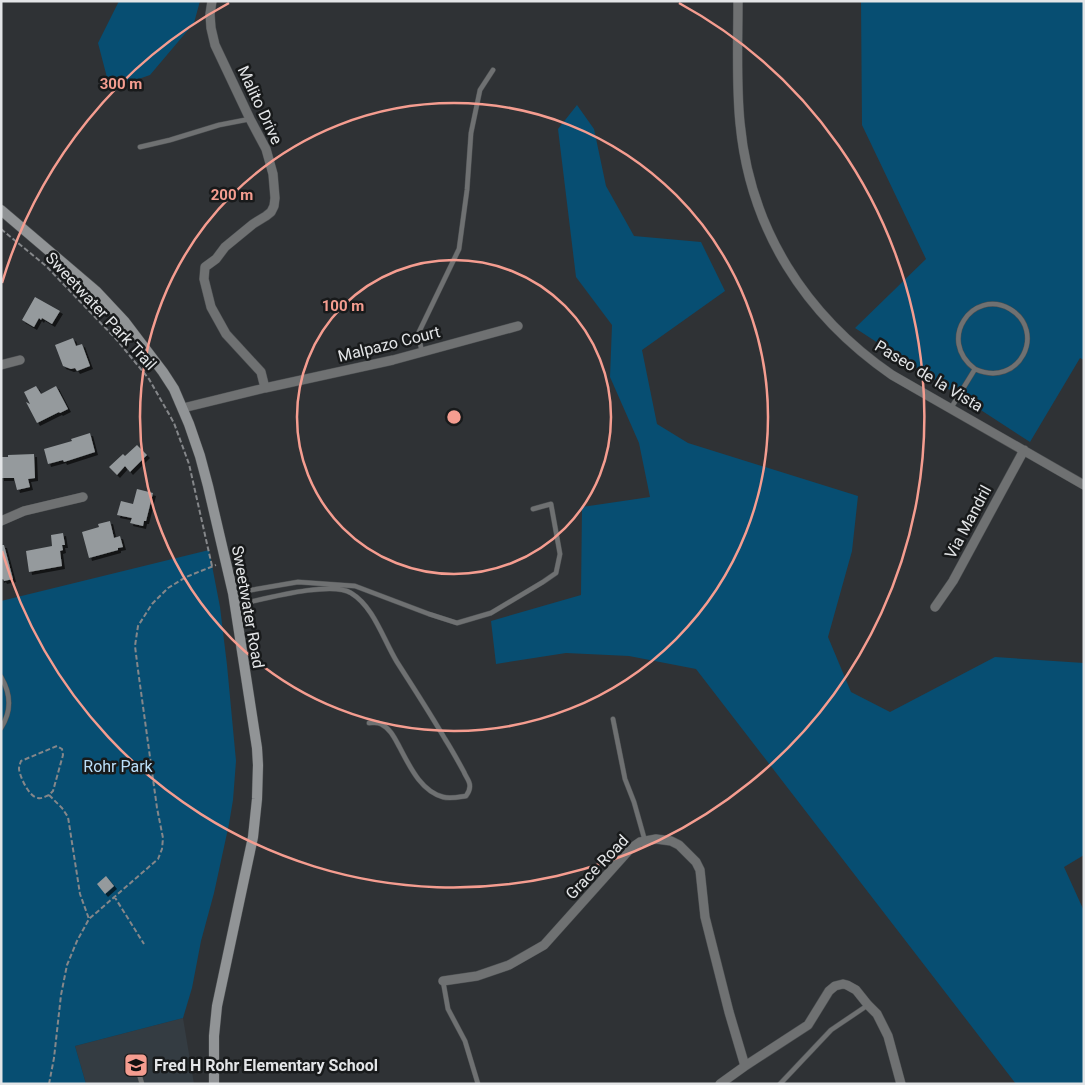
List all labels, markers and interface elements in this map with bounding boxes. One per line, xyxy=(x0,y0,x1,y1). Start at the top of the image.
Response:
street label: Malito Drive xyxy=(234,63,286,147)
text: 300 m xyxy=(100,75,142,93)
text: 200 m xyxy=(211,186,253,204)
street label: Sweetwater Park Trail xyxy=(42,248,160,374)
text: 100 m xyxy=(322,297,364,315)
street label: Malpazo Court xyxy=(336,322,442,366)
street label: Paseo de la Vista xyxy=(871,336,987,416)
centre of rings xyxy=(445,408,463,426)
street label: Via Mandril xyxy=(941,482,995,562)
street label: Sweetwater Road xyxy=(228,544,268,670)
park label: Rohr Park xyxy=(83,757,154,776)
street label: Grace Road xyxy=(562,831,632,903)
school or university icon: Fred H Rohr Elementary School xyxy=(123,1052,149,1078)
place label: Fred H Rohr Elementary School xyxy=(154,1056,378,1075)

